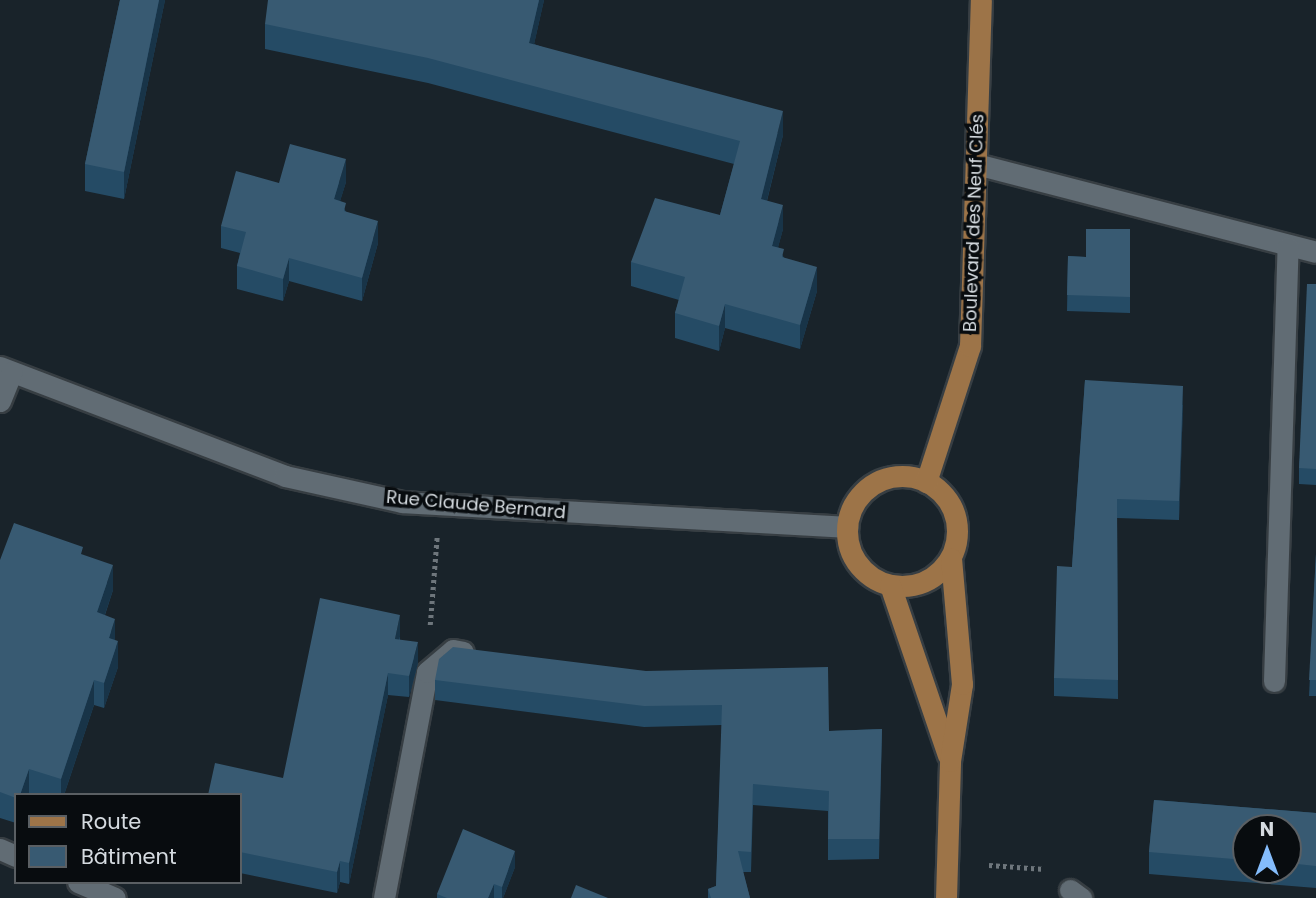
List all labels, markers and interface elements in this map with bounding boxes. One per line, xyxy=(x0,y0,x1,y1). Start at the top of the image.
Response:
street label: Boulevard des Neuf Clés xyxy=(959,114,989,332)
street label: Rue Claude Bernard xyxy=(385,486,567,524)
legend xyxy=(14,793,242,884)
text: Route xyxy=(81,807,141,836)
north arrow xyxy=(1232,814,1302,884)
text: N xyxy=(1260,816,1274,843)
text: Bâtiment xyxy=(81,842,177,871)

